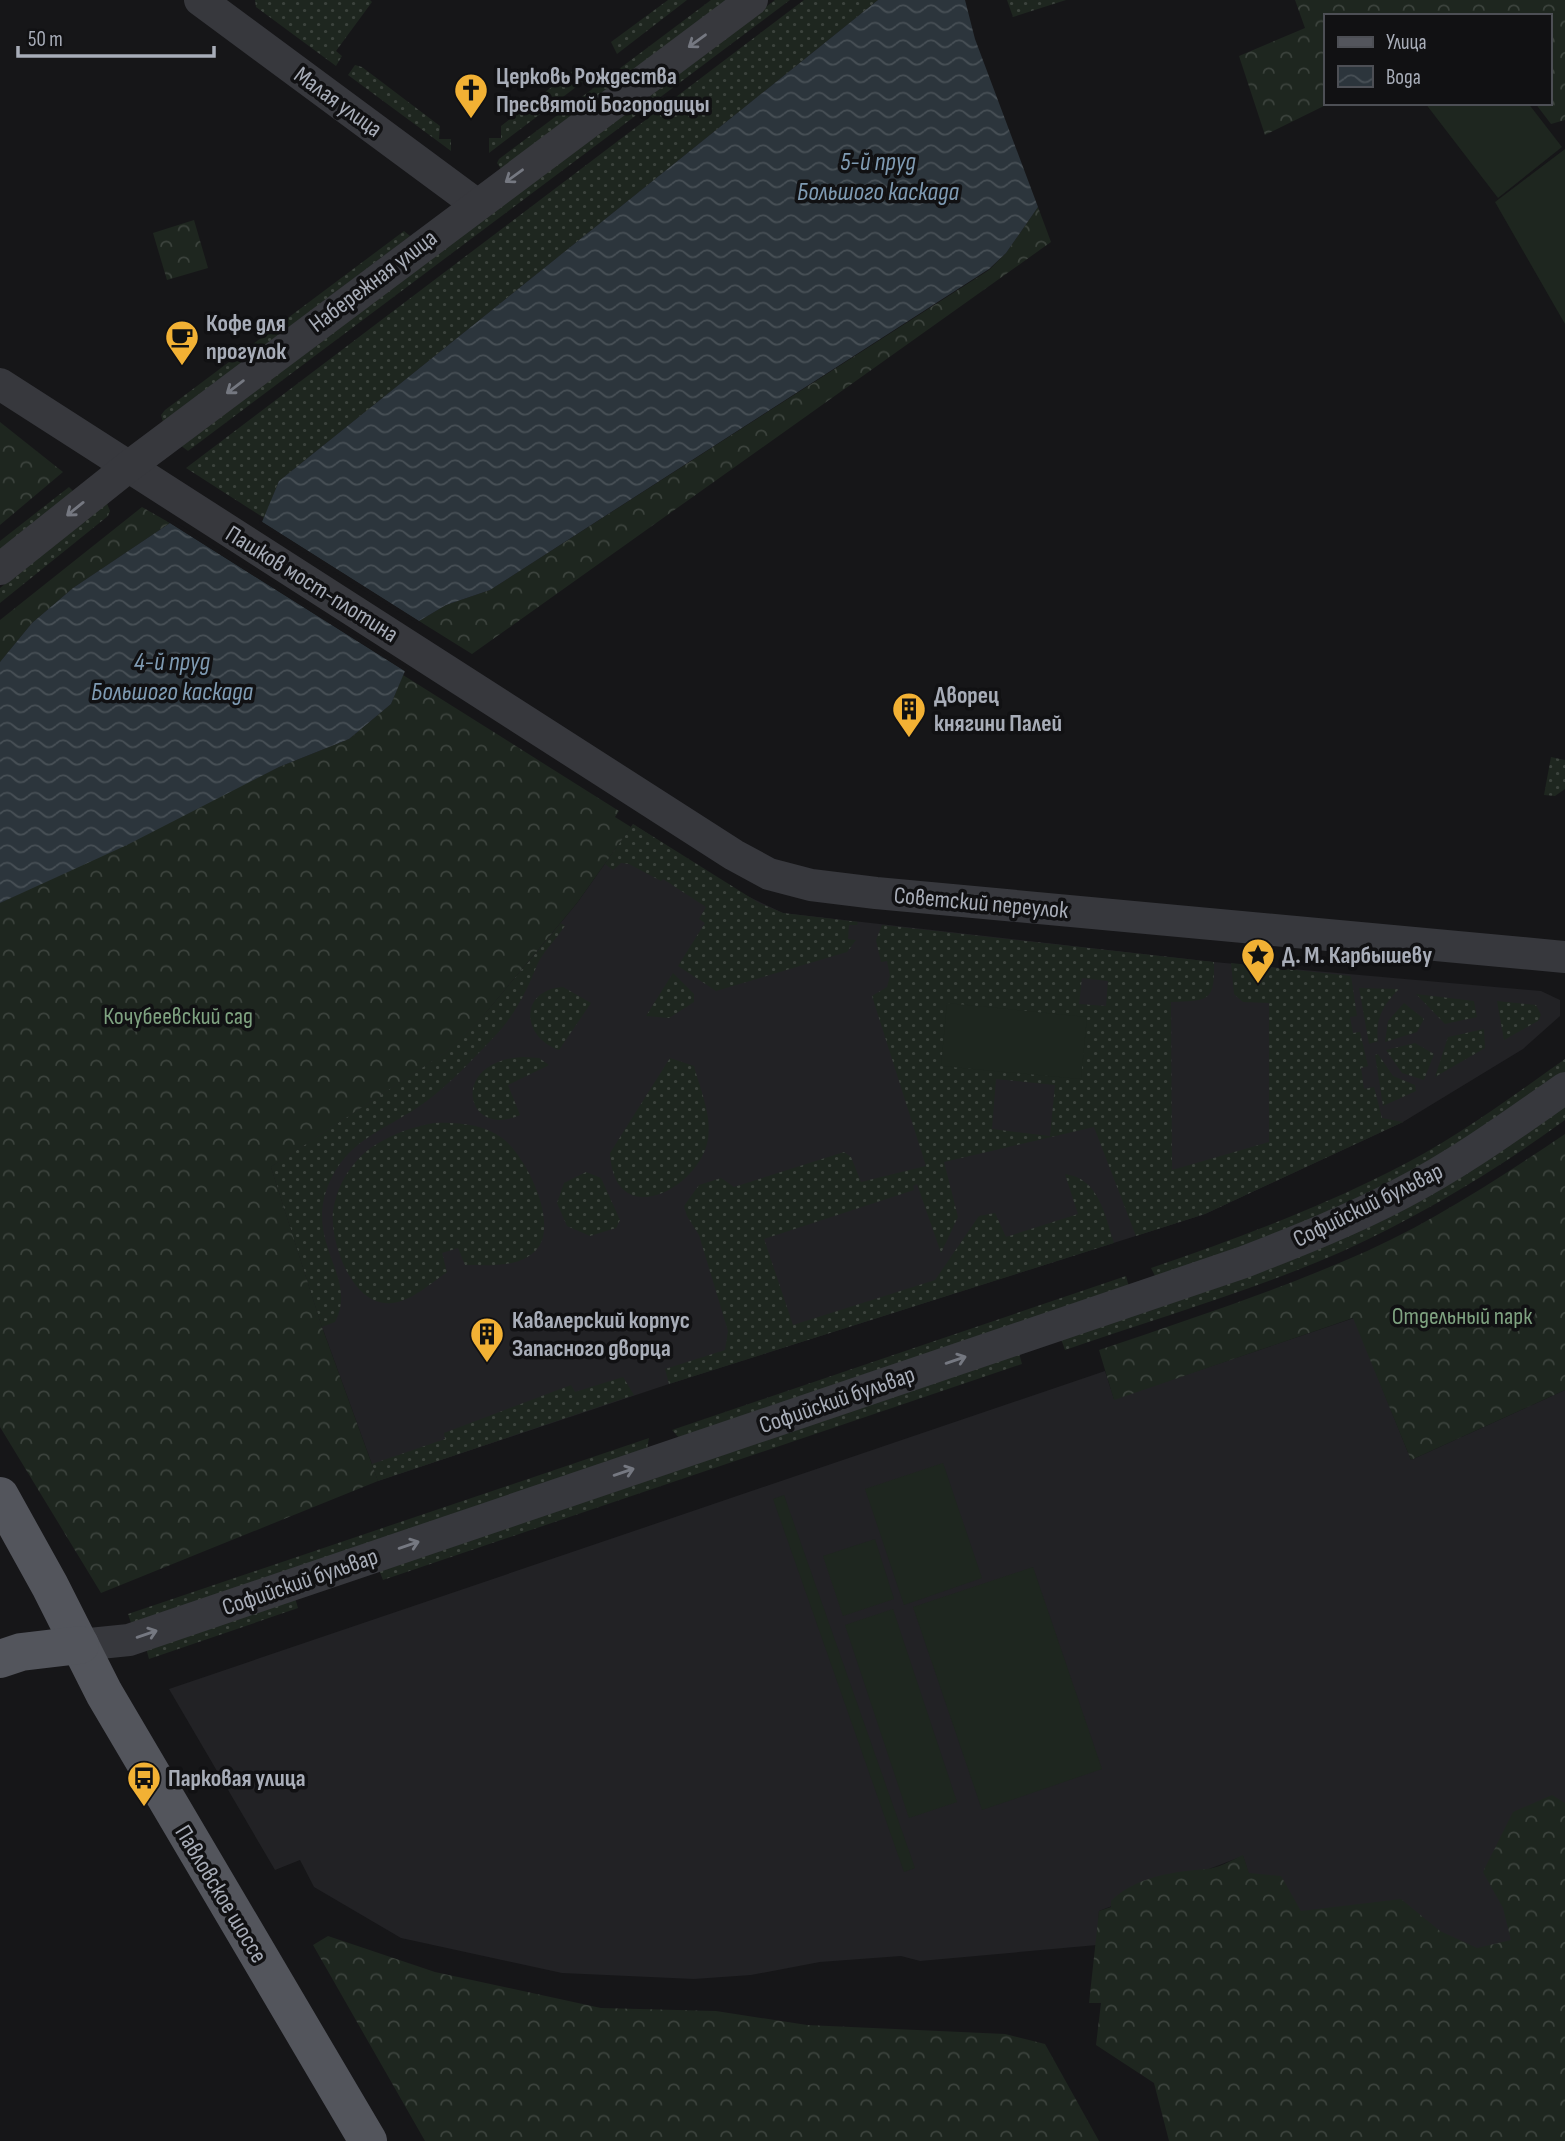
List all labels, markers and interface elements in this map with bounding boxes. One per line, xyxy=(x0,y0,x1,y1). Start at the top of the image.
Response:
scale bar xyxy=(18,14,214,58)
legend xyxy=(1324,14,1551,105)
text: 50 m xyxy=(28,27,63,52)
text: Улица xyxy=(1386,30,1427,55)
one-way arrow xyxy=(688,33,707,48)
street label: Малая улица xyxy=(288,60,388,144)
place label: Церковь Рождества Пресвятой Богородицы xyxy=(496,62,710,119)
text: Вода xyxy=(1386,65,1421,90)
church icon: Церковь Рождества Пресвятой Богородицы xyxy=(452,71,490,120)
water label: 5-й пруд Большого каскада xyxy=(797,147,960,208)
one-way arrow xyxy=(505,168,524,183)
street label: Набережная улица xyxy=(303,223,443,339)
place label: Кофе для прогулок xyxy=(206,309,287,366)
cafe icon: Кофе для прогулок xyxy=(163,318,201,367)
one-way arrow xyxy=(226,379,244,394)
one-way arrow xyxy=(66,502,84,517)
street label: Пашков мост-плотина xyxy=(220,519,404,649)
water label: 4-й пруд Большого каскада xyxy=(91,647,254,708)
place label: Дворец княгини Палей xyxy=(934,681,1062,738)
building icon: Дворец княгини Палей xyxy=(890,690,928,739)
street label: Советский переулок xyxy=(893,881,1070,925)
place icon: Д. М. Карбышеву xyxy=(1239,936,1277,985)
place label: Д. М. Карбышеву xyxy=(1282,941,1432,970)
park label: Кочубеевский сад xyxy=(103,1002,253,1031)
street label: Софийский бульвар xyxy=(1288,1156,1448,1254)
park label: Отдельный парк xyxy=(1392,1302,1533,1331)
place label: Кавалерский корпус Запасного дворца xyxy=(512,1306,690,1363)
building icon: Кавалерский корпус Запасного дворца xyxy=(468,1315,506,1364)
one-way arrow xyxy=(944,1353,966,1365)
street label: Софийский бульвар xyxy=(755,1360,919,1440)
one-way arrow xyxy=(613,1465,635,1478)
one-way arrow xyxy=(397,1538,419,1550)
street label: Софийский бульвар xyxy=(218,1542,382,1622)
one-way arrow xyxy=(135,1627,157,1639)
bus stop icon: Парковая улица xyxy=(125,1759,163,1808)
place label: Парковая улица xyxy=(168,1764,306,1793)
street label: Павловское шоссе xyxy=(169,1820,273,1968)

